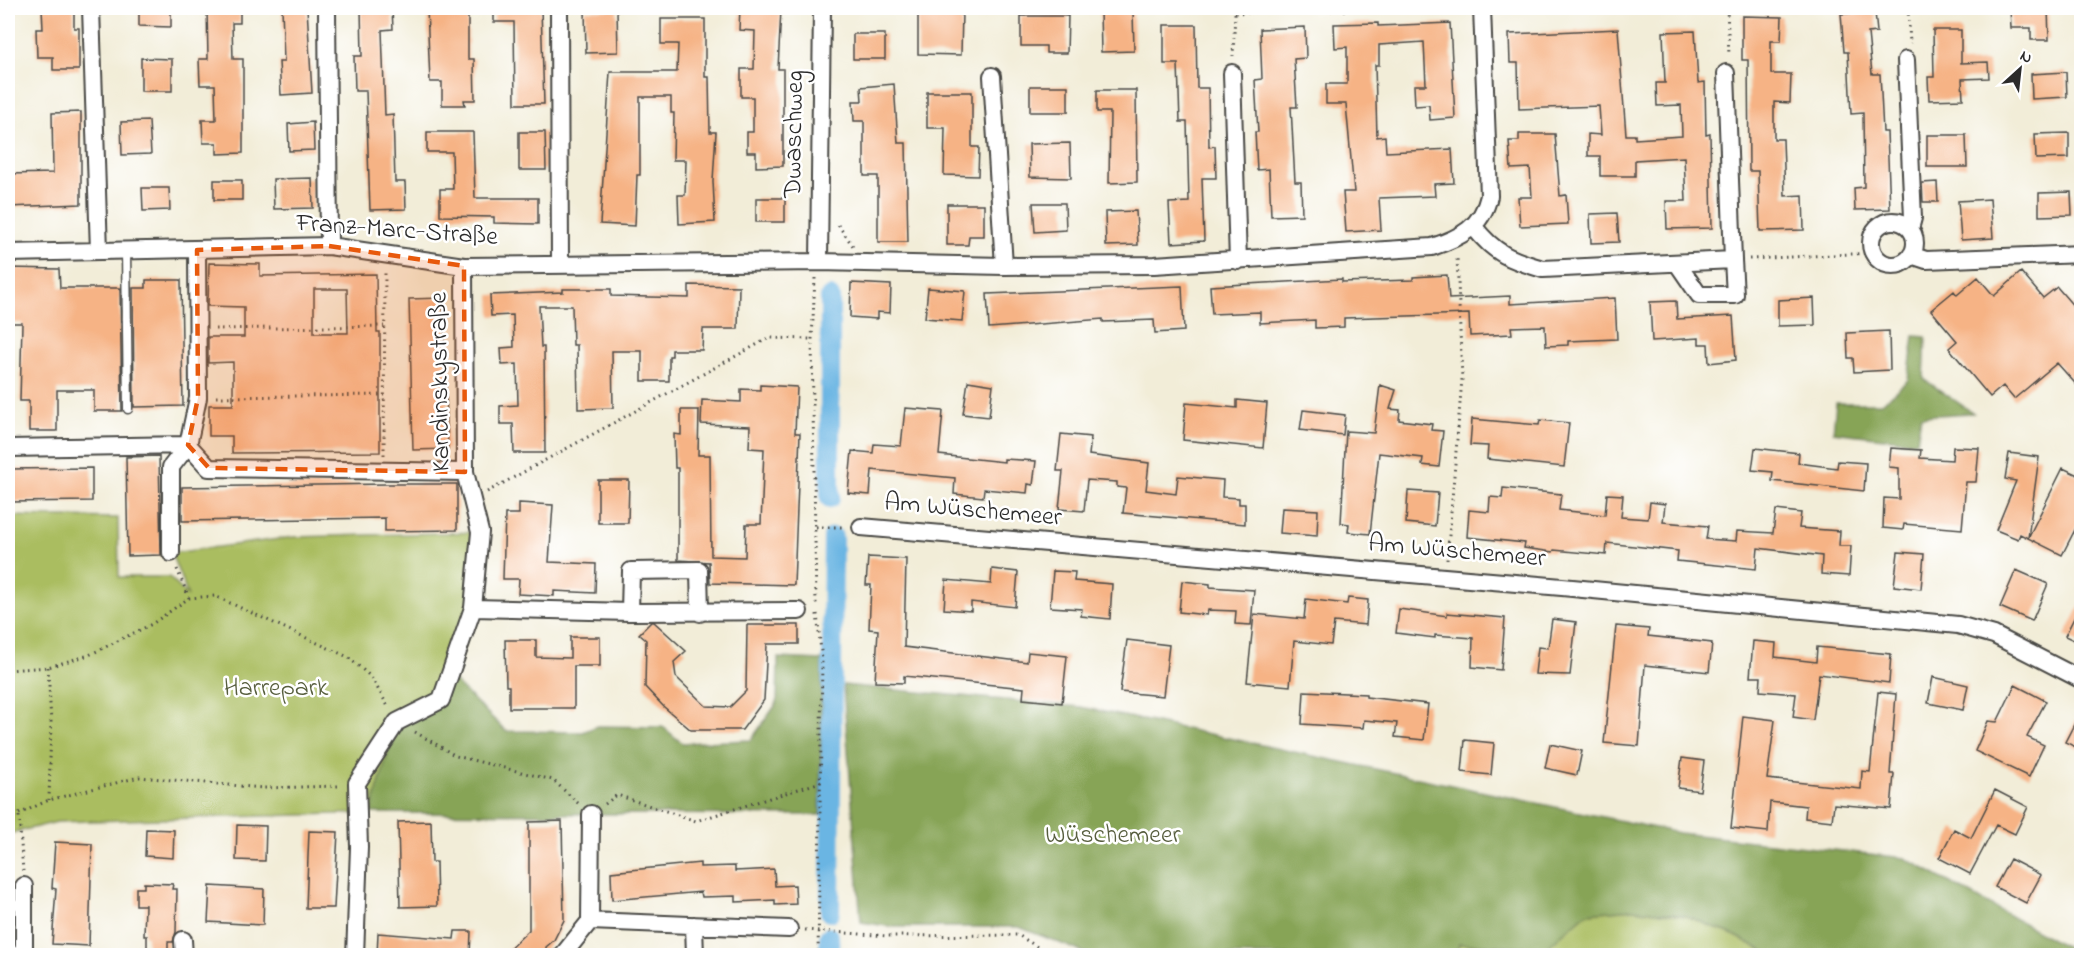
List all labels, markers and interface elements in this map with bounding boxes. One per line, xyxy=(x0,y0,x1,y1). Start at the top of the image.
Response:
north arrow xyxy=(1990,39,2050,99)
text: N xyxy=(2016,44,2036,71)
street label: Dwaschweg xyxy=(775,70,815,199)
street label: Franz-Marc-Straße xyxy=(294,205,500,257)
street label: Kandinskystraße xyxy=(420,291,462,472)
street label: Am Wüschemeer xyxy=(883,484,1064,538)
street label: Am Wüschemeer xyxy=(1367,525,1548,579)
park label: Harrepark xyxy=(224,670,329,708)
park label: Wüschemeer xyxy=(1045,817,1182,855)

